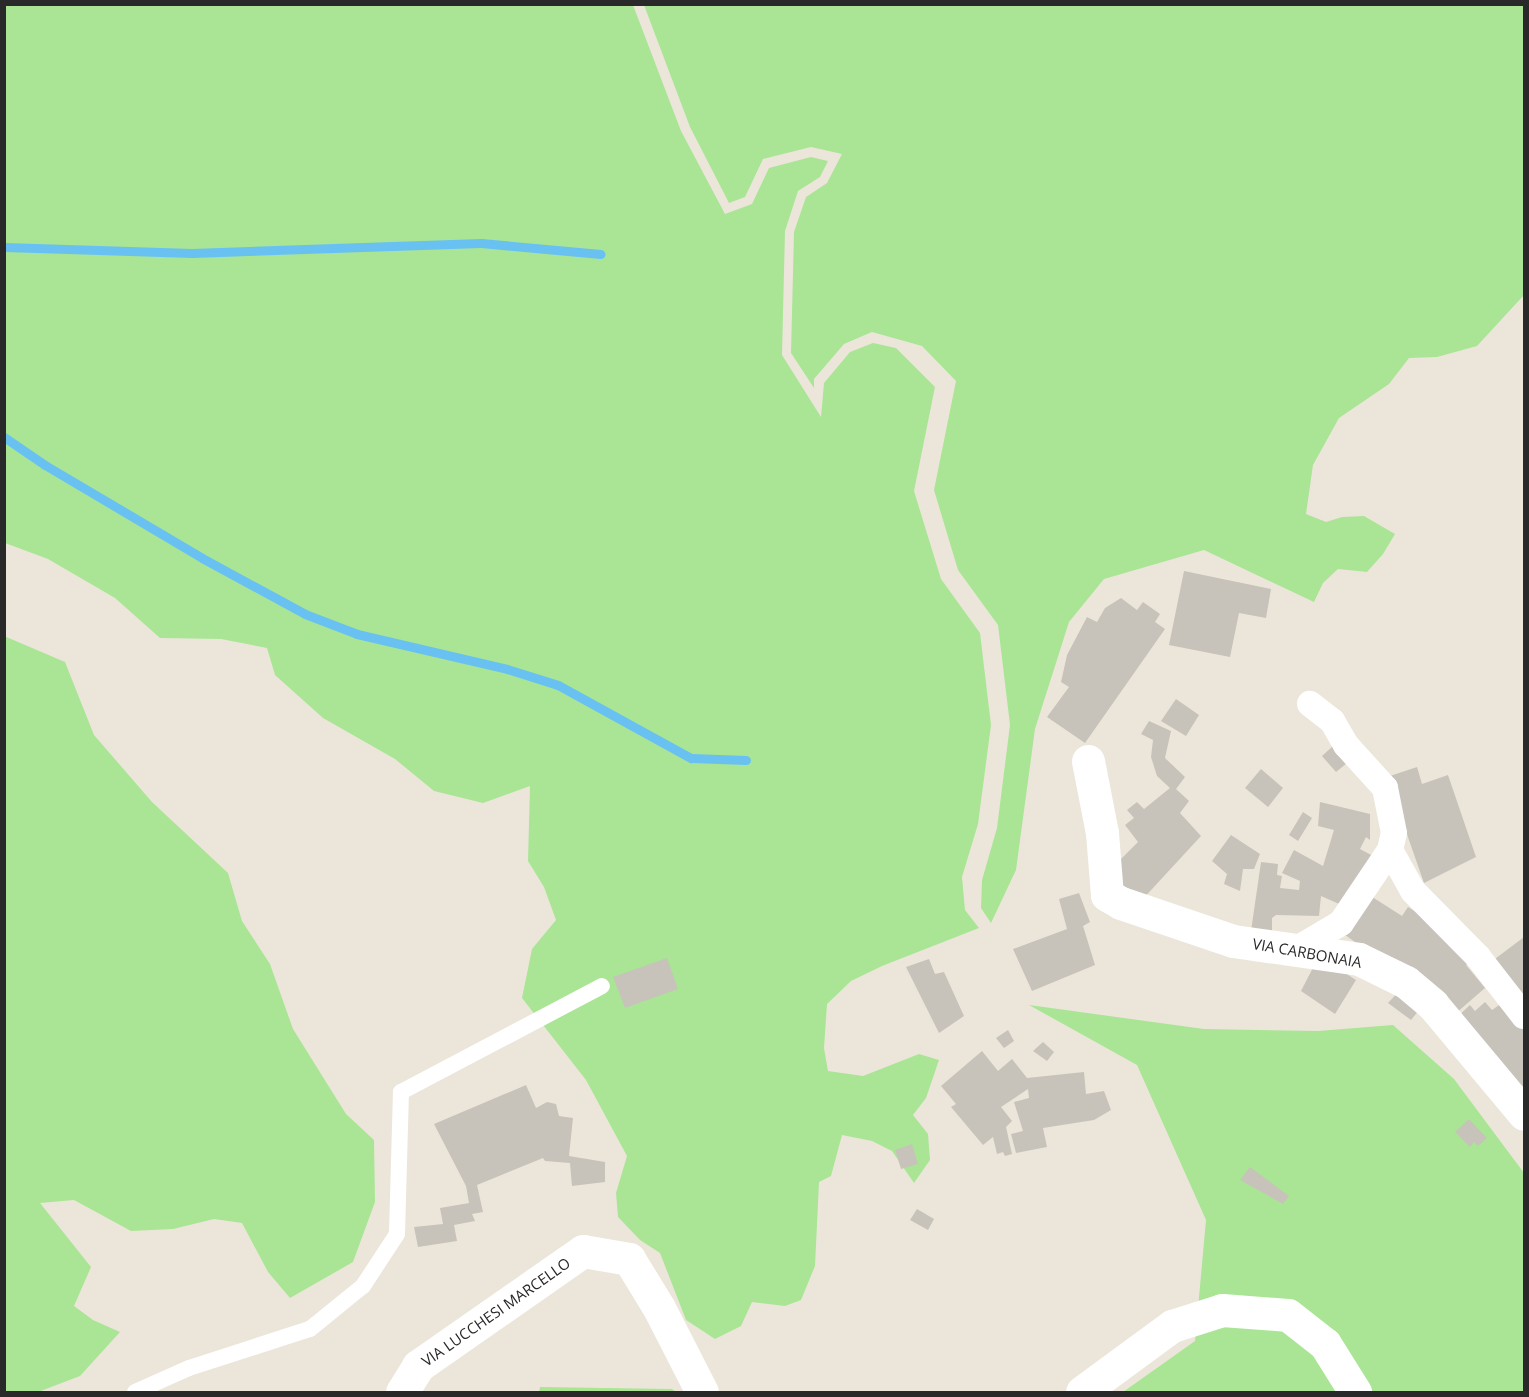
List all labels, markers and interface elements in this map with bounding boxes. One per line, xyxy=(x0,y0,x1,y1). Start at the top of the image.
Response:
street label: VIA CARBONAIA xyxy=(1251,935,1363,971)
street label: VIA LUCCHESI MARCELLO xyxy=(418,1254,574,1370)

